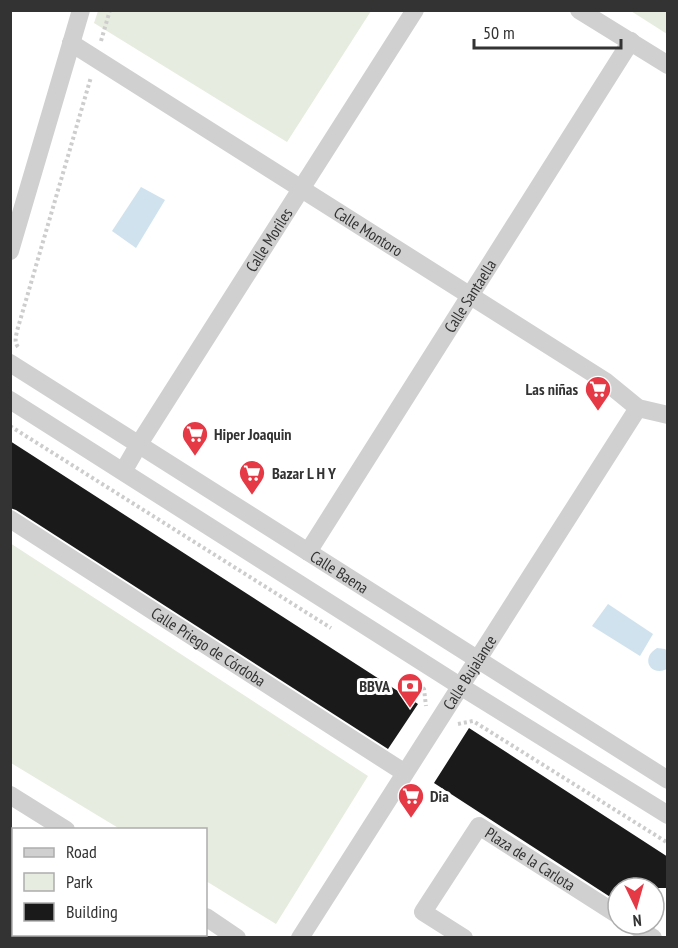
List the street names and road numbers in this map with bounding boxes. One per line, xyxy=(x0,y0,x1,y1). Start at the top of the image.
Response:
street label: Calle Montoro xyxy=(330,202,407,261)
street label: Calle Moriles xyxy=(241,204,296,275)
street label: Calle Santaella xyxy=(439,256,500,336)
street label: Calle Baena xyxy=(307,546,372,598)
street label: Calle Priego de Córdoba xyxy=(148,603,269,691)
street label: Calle Bujalance xyxy=(438,631,501,713)
street label: Plaza de la Carlota xyxy=(482,823,579,895)

